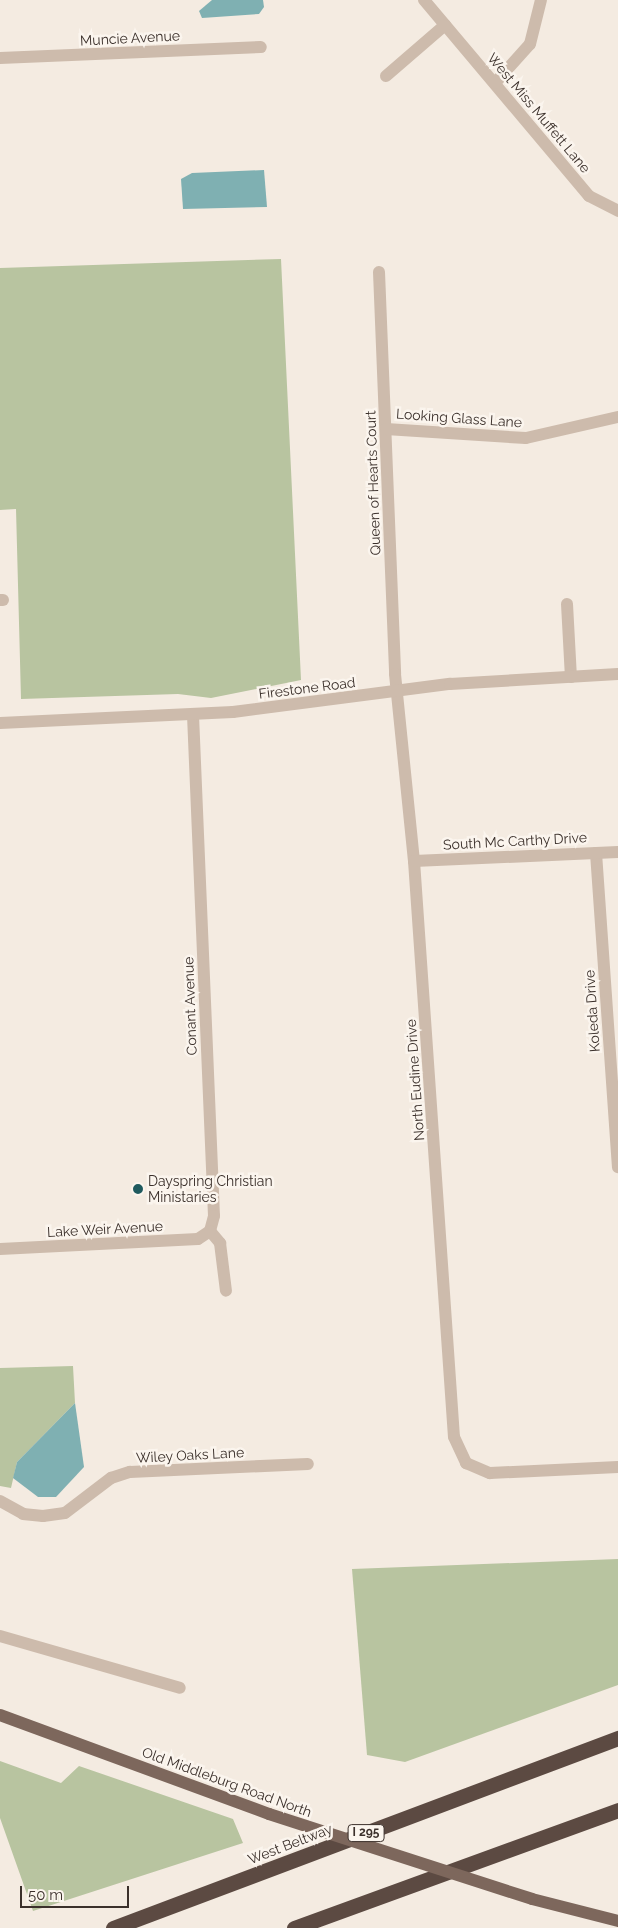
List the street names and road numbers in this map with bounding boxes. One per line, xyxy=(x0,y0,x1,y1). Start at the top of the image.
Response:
street label: Muncie Avenue xyxy=(79,27,181,49)
street label: West Miss Muffett Lane xyxy=(484,50,594,176)
street label: Looking Glass Lane xyxy=(395,405,523,431)
street label: Queen of Hearts Court xyxy=(362,410,384,556)
street label: Firestone Road xyxy=(258,674,356,702)
street label: South Mc Carthy Drive xyxy=(442,829,588,853)
street label: Conant Avenue xyxy=(180,956,200,1056)
street label: Koleda Drive xyxy=(581,969,603,1053)
street label: North Eudine Drive xyxy=(402,1018,428,1142)
street label: Lake Weir Avenue xyxy=(46,1218,164,1240)
street label: Wiley Oaks Lane xyxy=(135,1444,245,1466)
street label: Old Middleburg Road North xyxy=(140,1743,314,1821)
street label: West Beltway xyxy=(245,1820,335,1868)
road number: I 295 xyxy=(347,1824,385,1842)

